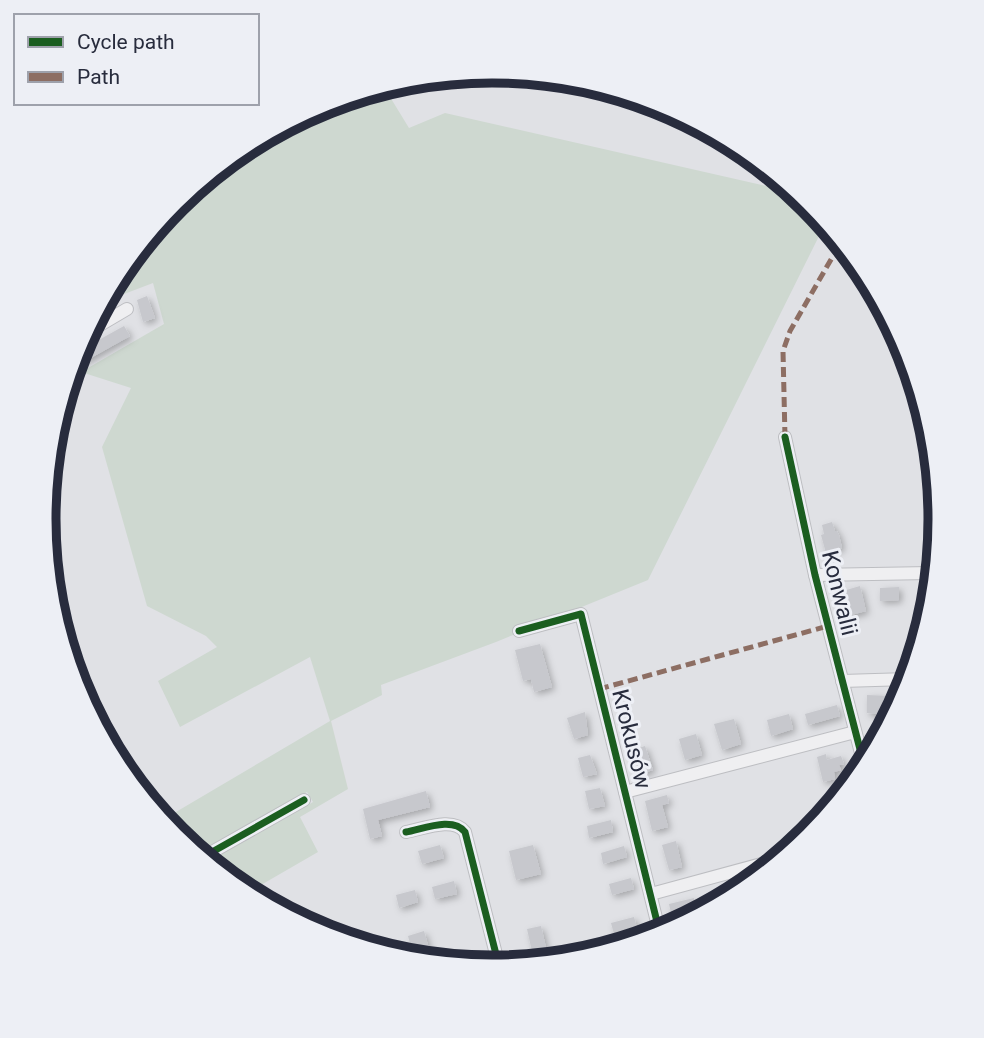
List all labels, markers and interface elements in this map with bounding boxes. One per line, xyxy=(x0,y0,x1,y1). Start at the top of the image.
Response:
legend xyxy=(14,14,259,105)
text: Cycle path xyxy=(77,30,175,54)
text: Path xyxy=(77,65,120,89)
street label: Konwalii xyxy=(816,548,863,638)
street label: Krokusów xyxy=(606,686,657,792)

